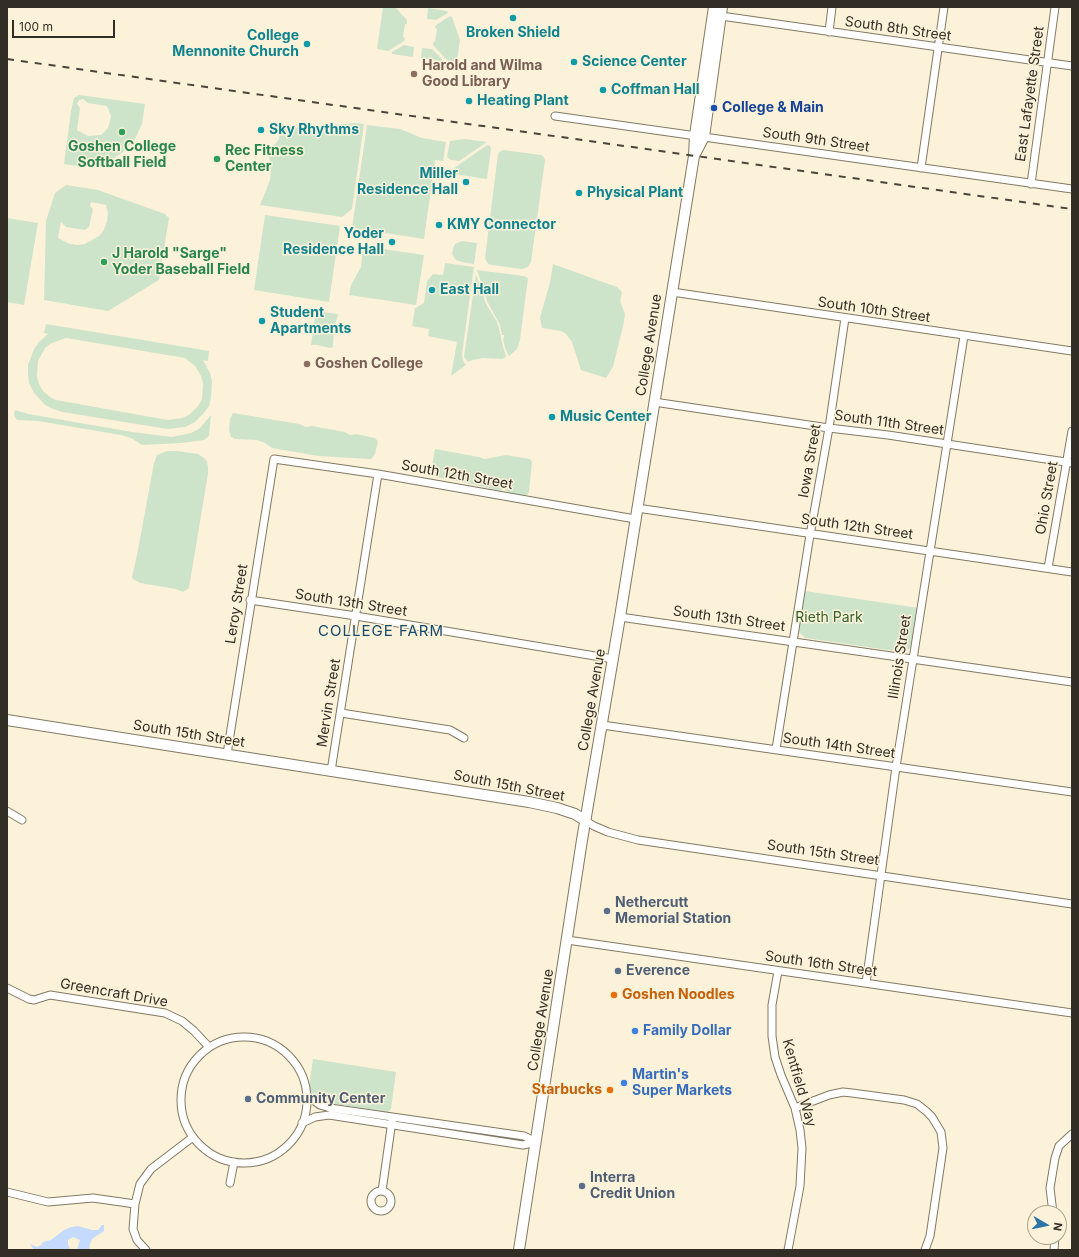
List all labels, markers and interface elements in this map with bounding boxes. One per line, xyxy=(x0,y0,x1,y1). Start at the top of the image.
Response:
scale bar xyxy=(14,12,117,38)
marker: Broken Shield xyxy=(508,13,518,23)
street label: South 8th Street xyxy=(844,13,952,45)
text: 100 m xyxy=(19,19,53,34)
place label: Broken Shield xyxy=(466,25,560,41)
street label: East Lafayette Street xyxy=(1012,25,1048,163)
place label: College Mennonite Church xyxy=(172,28,299,60)
marker: College Mennonite Church xyxy=(302,39,312,49)
place label: Science Center xyxy=(582,54,687,70)
marker: Science Center xyxy=(569,57,579,67)
place label: Harold and Wilma Good Library xyxy=(422,58,542,90)
marker: Harold and Wilma Good Library xyxy=(409,69,419,79)
place label: Coffman Hall xyxy=(611,82,700,98)
marker: Coffman Hall xyxy=(598,85,608,95)
place label: Heating Plant xyxy=(477,93,569,109)
marker: Heating Plant xyxy=(464,96,474,106)
place label: College & Main xyxy=(722,100,824,116)
marker: College & Main xyxy=(709,103,719,113)
place label: Sky Rhythms xyxy=(269,122,359,138)
street label: South 9th Street xyxy=(762,124,870,156)
marker: Sky Rhythms xyxy=(256,125,266,135)
marker: Goshen College Softball Field xyxy=(117,127,127,137)
place label: Goshen College Softball Field xyxy=(68,139,176,172)
place label: Rec Fitness Center xyxy=(225,143,304,176)
marker: Rec Fitness Center xyxy=(212,154,222,164)
place label: Miller Residence Hall xyxy=(357,166,458,198)
marker: Miller Residence Hall xyxy=(461,177,471,187)
place label: Physical Plant xyxy=(587,185,683,201)
marker: Physical Plant xyxy=(574,188,584,198)
place label: KMY Connector xyxy=(447,217,556,233)
marker: KMY Connector xyxy=(434,220,444,230)
place label: Yoder Residence Hall xyxy=(283,226,384,258)
marker: Yoder Residence Hall xyxy=(387,237,397,247)
place label: J Harold "Sarge" Yoder Baseball Field xyxy=(112,246,250,278)
marker: J Harold "Sarge" Yoder Baseball Field xyxy=(99,257,109,267)
place label: East Hall xyxy=(440,282,499,298)
marker: East Hall xyxy=(427,285,437,295)
street label: College Avenue xyxy=(633,293,665,397)
street label: South 10th Street xyxy=(817,294,931,326)
place label: Student Apartments xyxy=(270,305,351,338)
marker: Student Apartments xyxy=(257,316,267,326)
place label: Goshen College xyxy=(315,356,423,372)
marker: Goshen College xyxy=(302,359,312,369)
street label: South 11th Street xyxy=(833,407,945,439)
place label: Music Center xyxy=(560,409,651,425)
marker: Music Center xyxy=(547,412,557,422)
street label: Iowa Street xyxy=(795,423,825,499)
street label: South 12th Street xyxy=(400,457,514,493)
street label: Ohio Street xyxy=(1032,460,1062,536)
street label: South 12th Street xyxy=(800,511,914,543)
street label: Leroy Street xyxy=(222,563,252,645)
street label: South 13th Street xyxy=(294,586,408,620)
street label: South 13th Street xyxy=(672,603,786,635)
park label: Rieth Park xyxy=(795,610,863,626)
street label: Illinois Street xyxy=(885,614,915,700)
district label: COLLEGE FARM xyxy=(318,622,444,640)
street label: College Avenue xyxy=(575,648,609,752)
street label: Mervin Street xyxy=(314,658,344,748)
street label: South 15th Street xyxy=(132,717,246,751)
street label: South 14th Street xyxy=(782,730,896,762)
street label: South 15th Street xyxy=(452,767,566,805)
street label: South 15th Street xyxy=(766,837,880,869)
place label: Nethercutt Memorial Station xyxy=(615,895,731,928)
marker: Nethercutt Memorial Station xyxy=(602,906,612,916)
street label: South 16th Street xyxy=(764,948,878,980)
place label: Everence xyxy=(626,963,690,979)
marker: Everence xyxy=(613,966,623,976)
street label: College Avenue xyxy=(525,968,557,1072)
street label: Greencraft Drive xyxy=(59,975,169,1011)
place label: Goshen Noodles xyxy=(622,987,735,1003)
marker: Goshen Noodles xyxy=(609,990,619,1000)
place label: Family Dollar xyxy=(643,1023,731,1039)
marker: Family Dollar xyxy=(630,1026,640,1036)
street label: Kentfield Way xyxy=(778,1037,820,1129)
place label: Martin's Super Markets xyxy=(632,1067,732,1100)
marker: Martin's Super Markets xyxy=(619,1078,629,1088)
place label: Starbucks xyxy=(532,1082,602,1098)
marker: Starbucks xyxy=(605,1085,615,1095)
place label: Community Center xyxy=(256,1091,385,1107)
marker: Community Center xyxy=(243,1094,253,1104)
place label: Interra Credit Union xyxy=(590,1170,675,1202)
marker: Interra Credit Union xyxy=(577,1181,587,1191)
north arrow xyxy=(1027,1205,1067,1245)
text: N xyxy=(1050,1221,1065,1232)

